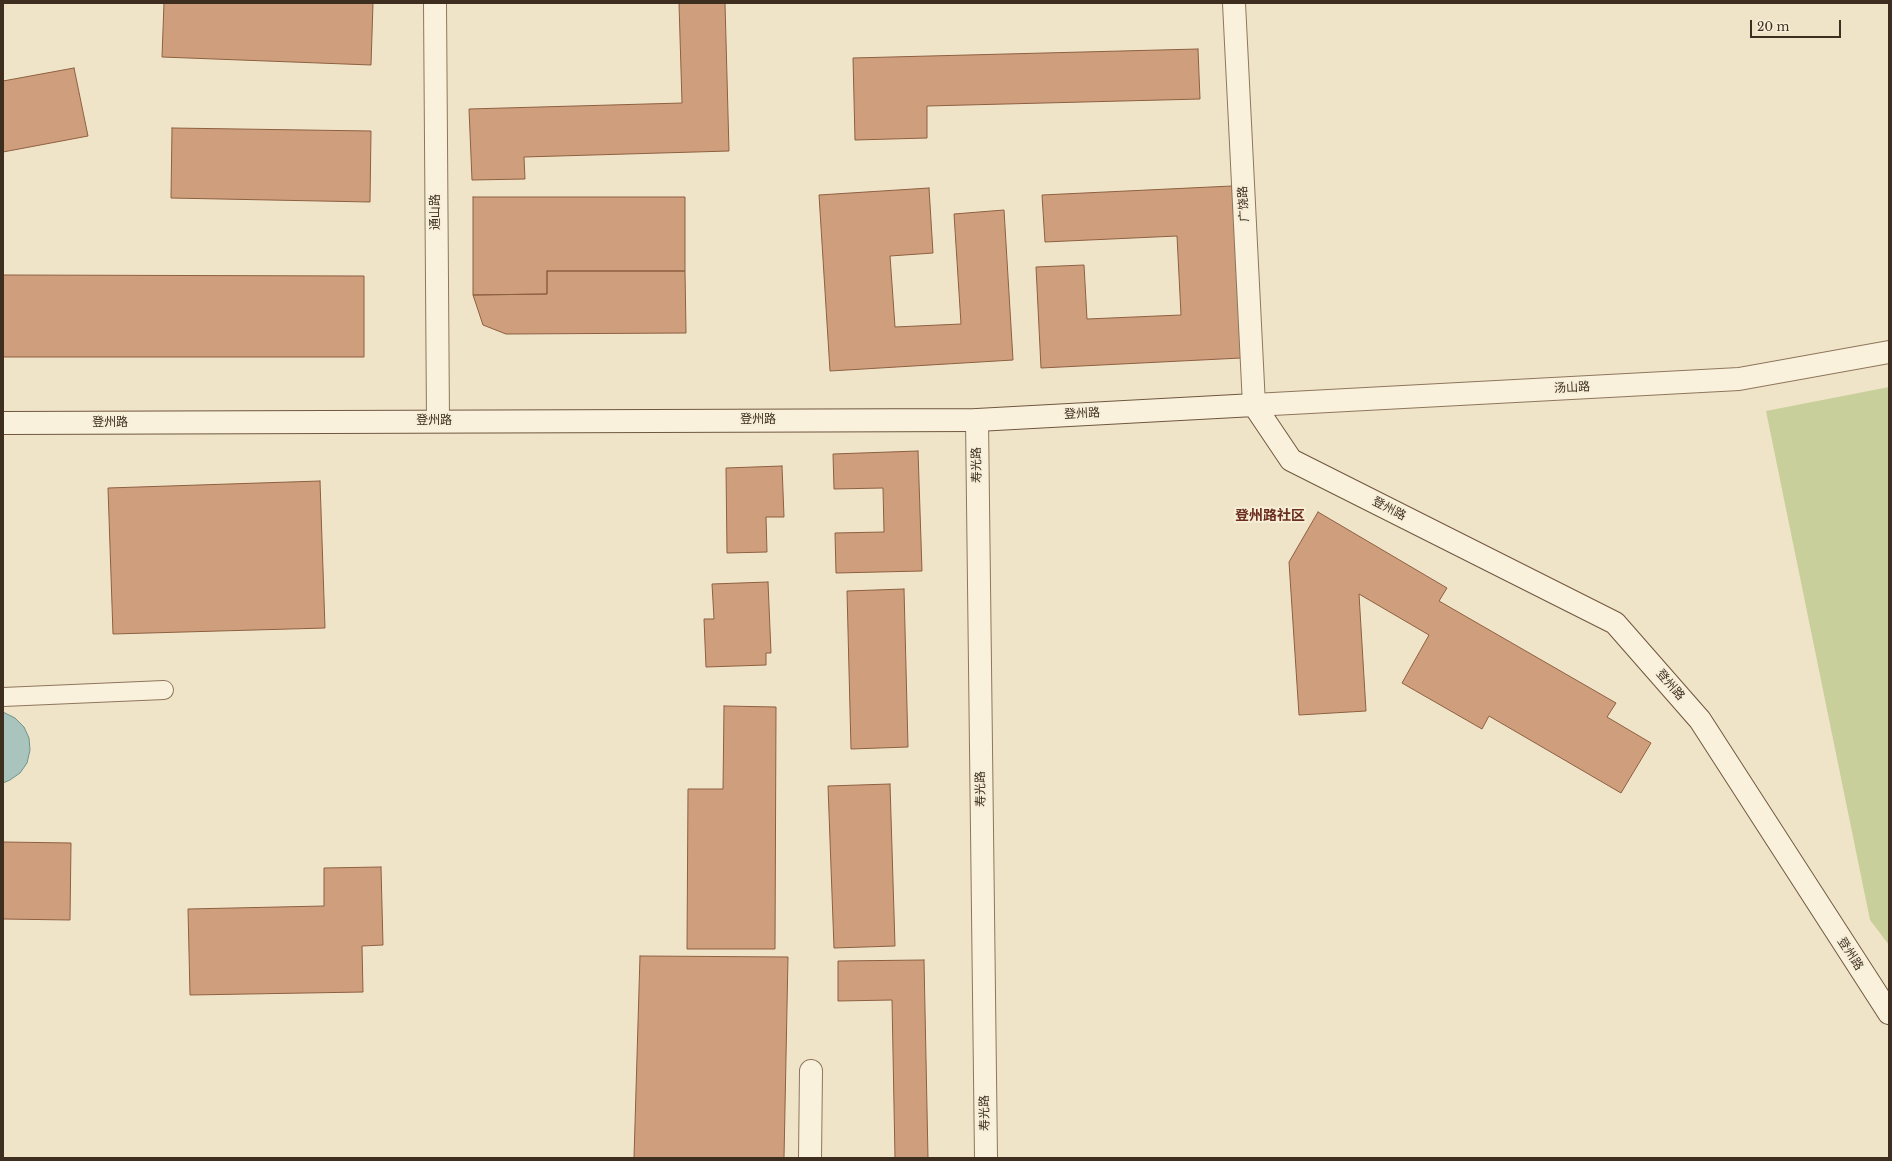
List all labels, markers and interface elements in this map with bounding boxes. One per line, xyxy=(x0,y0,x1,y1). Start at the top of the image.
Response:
scale bar xyxy=(1752,12,1843,38)
text: 20 m xyxy=(1757,19,1789,34)
street label: 广饶路 xyxy=(1236,186,1252,222)
street label: 通山路 xyxy=(429,194,443,230)
street label: 汤山路 xyxy=(1554,380,1590,396)
street label: 登州路 xyxy=(1064,406,1100,422)
street label: 登州路 xyxy=(740,413,776,427)
street label: 登州路 xyxy=(416,414,452,428)
street label: 登州路 xyxy=(92,416,128,430)
street label: 寿光路 xyxy=(969,447,985,483)
street label: 登州路 xyxy=(1370,494,1408,524)
district label: 登州路社区 xyxy=(1235,508,1305,524)
street label: 登州路 xyxy=(1653,667,1687,703)
street label: 寿光路 xyxy=(973,771,989,807)
street label: 登州路 xyxy=(1834,935,1866,973)
street label: 寿光路 xyxy=(977,1095,993,1131)

